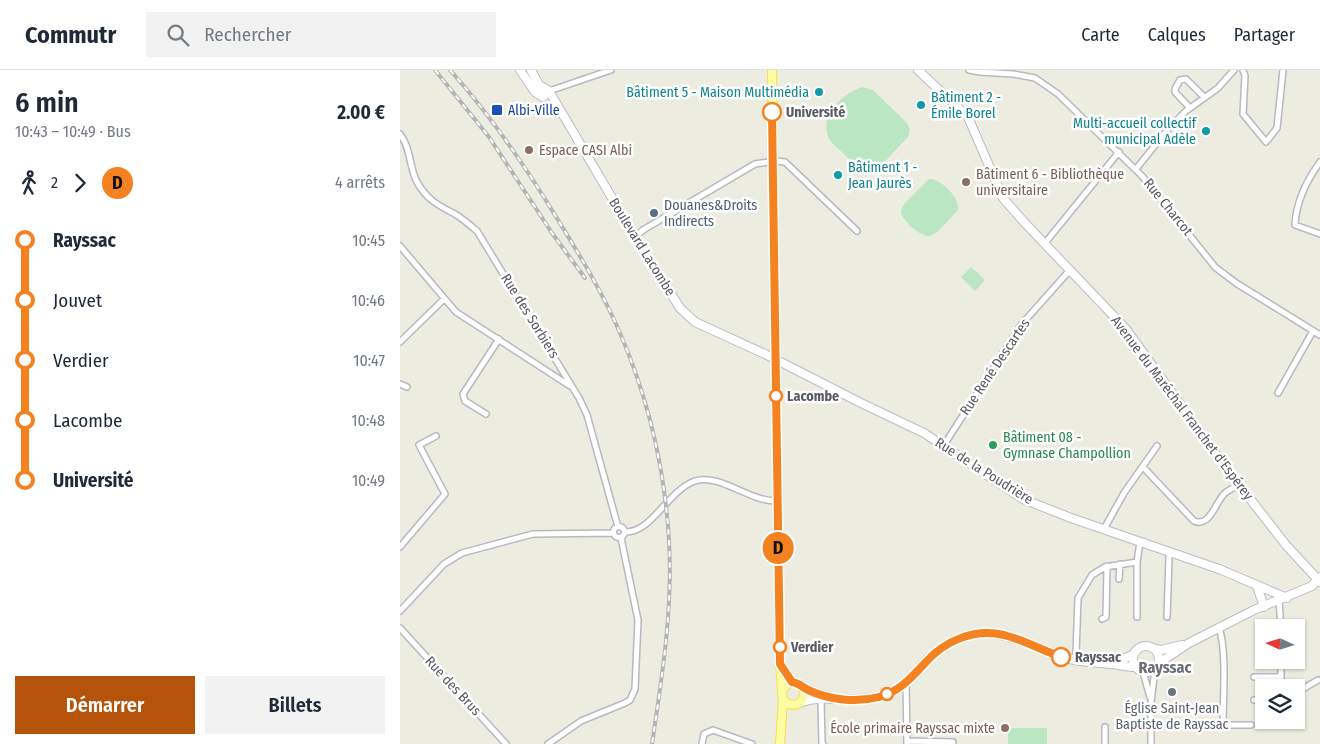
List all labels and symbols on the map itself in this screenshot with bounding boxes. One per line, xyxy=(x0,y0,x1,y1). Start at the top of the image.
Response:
place label: Bâtiment 5 - Maison Multimédia xyxy=(626,84,809,101)
marker: Bâtiment 5 - Maison Multimédia xyxy=(813,86,825,98)
place label: Bâtiment 2 - Émile Borel xyxy=(931,89,1001,122)
marker: Bâtiment 2 - Émile Borel xyxy=(915,99,927,111)
place label: Albi-Ville xyxy=(508,102,560,119)
marker: Université xyxy=(762,102,782,122)
marker: Albi-Ville xyxy=(490,103,504,117)
place label: Université xyxy=(786,104,845,121)
place label: Multi-accueil collectif municipal Adèle xyxy=(1073,115,1198,148)
marker: Multi-accueil collectif municipal Adèle xyxy=(1200,125,1212,137)
place label: Espace CASI Albi xyxy=(539,142,632,159)
marker: Espace CASI Albi xyxy=(523,144,535,156)
place label: Bâtiment 1 - Jean Jaurès xyxy=(848,159,917,192)
place label: Bâtiment 6 - Bibliothèque universitaire xyxy=(976,166,1124,199)
marker: Bâtiment 1 - Jean Jaurès xyxy=(832,169,844,181)
street label: Rue Charcot xyxy=(1140,175,1196,239)
marker: Bâtiment 6 - Bibliothèque universitaire xyxy=(960,176,972,188)
street label: Boulevard Lacombe xyxy=(605,195,679,299)
place label: Douanes&Droits Indirects xyxy=(664,197,757,230)
marker: Douanes&Droits Indirects xyxy=(648,207,660,219)
street label: Rue des Sorbiers xyxy=(497,271,563,361)
street label: Avenue du Maréchal Franchet d'Espérey xyxy=(1107,313,1257,504)
street label: Rue René Descartes xyxy=(956,315,1034,419)
place label: Lacombe xyxy=(787,388,839,405)
marker: Lacombe xyxy=(769,389,783,403)
place label: Bâtiment 08 - Gymnase Champollion xyxy=(1003,429,1131,462)
street label: Rue de la Poudrière xyxy=(932,434,1036,508)
marker: Bâtiment 08 - Gymnase Champollion xyxy=(987,439,999,451)
line badge: D xyxy=(762,532,794,564)
north arrow xyxy=(1255,619,1305,669)
place label: Verdier xyxy=(790,639,834,656)
marker: Verdier xyxy=(773,640,787,654)
marker: Rayssac xyxy=(1051,647,1071,667)
place label: Rayssac xyxy=(1075,649,1122,666)
street label: Rue des Brus xyxy=(421,653,485,719)
district label: Rayssac xyxy=(1139,658,1191,677)
marker: Église Saint-Jean Baptiste de Rayssac xyxy=(1166,686,1178,698)
unlabelled marker xyxy=(880,687,894,701)
place label: Église Saint-Jean Baptiste de Rayssac xyxy=(1115,699,1229,733)
place label: École primaire Rayssac mixte xyxy=(830,719,995,737)
marker: École primaire Rayssac mixte xyxy=(999,722,1011,734)

